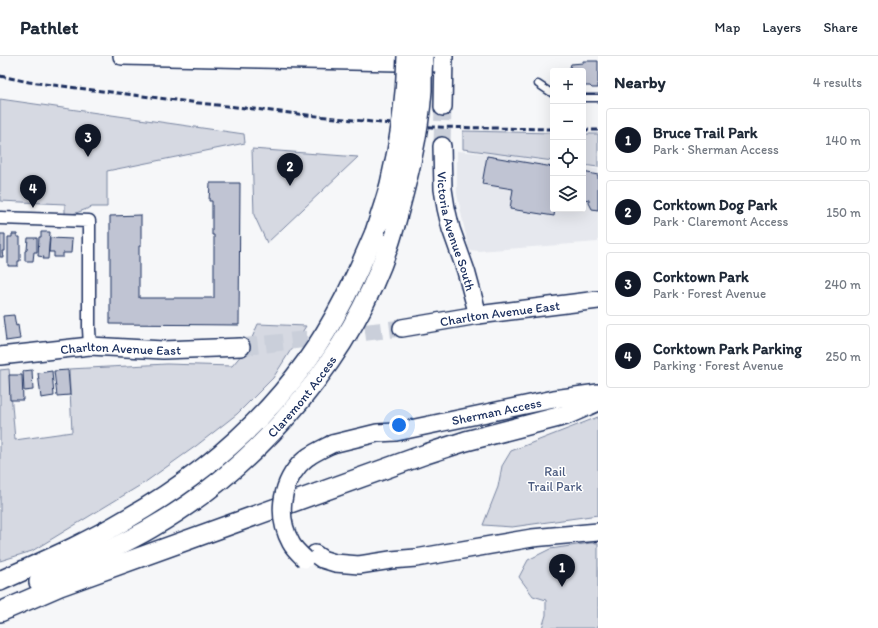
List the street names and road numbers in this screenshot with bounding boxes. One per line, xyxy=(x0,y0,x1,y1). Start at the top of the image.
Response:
street label: Victoria Avenue South xyxy=(435,171,478,293)
street label: Charlton Avenue East xyxy=(439,298,561,329)
street label: Charlton Avenue East xyxy=(59,339,181,358)
street label: Claremont Access xyxy=(264,353,340,441)
street label: Sherman Access xyxy=(450,395,543,428)

